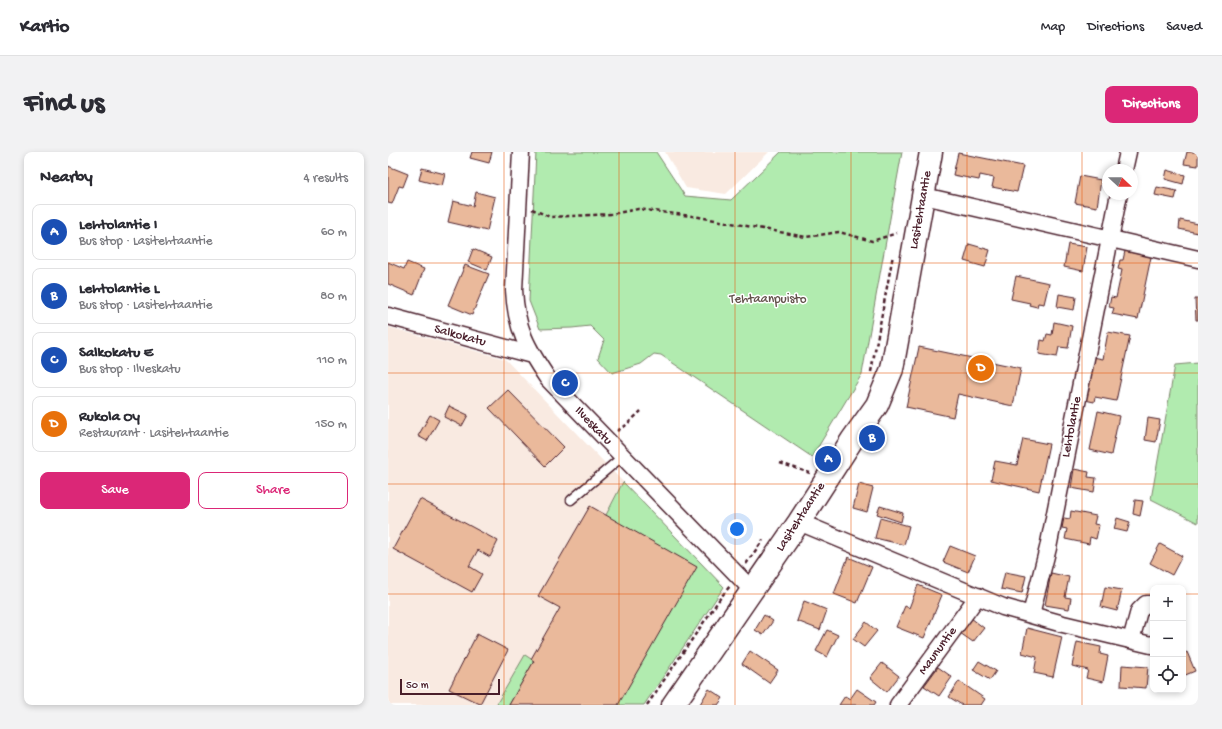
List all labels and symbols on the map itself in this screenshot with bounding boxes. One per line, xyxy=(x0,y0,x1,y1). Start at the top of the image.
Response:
north arrow xyxy=(1102,164,1138,200)
street label: Lasitehtaantie xyxy=(907,169,935,250)
park label: Tehtaanpuisto xyxy=(729,292,807,307)
street label: Salkokatu xyxy=(432,322,488,350)
pin: D xyxy=(968,353,994,383)
pin: C xyxy=(552,368,578,398)
street label: Lehtolantie xyxy=(1059,395,1085,459)
street label: Ilveskatu xyxy=(571,404,615,448)
pin: B xyxy=(859,423,885,453)
pin: A xyxy=(815,444,841,474)
street label: Lasitehtaantie xyxy=(773,479,829,554)
your location xyxy=(727,519,747,539)
street label: Maununtie xyxy=(916,624,961,678)
scale bar xyxy=(400,677,500,696)

